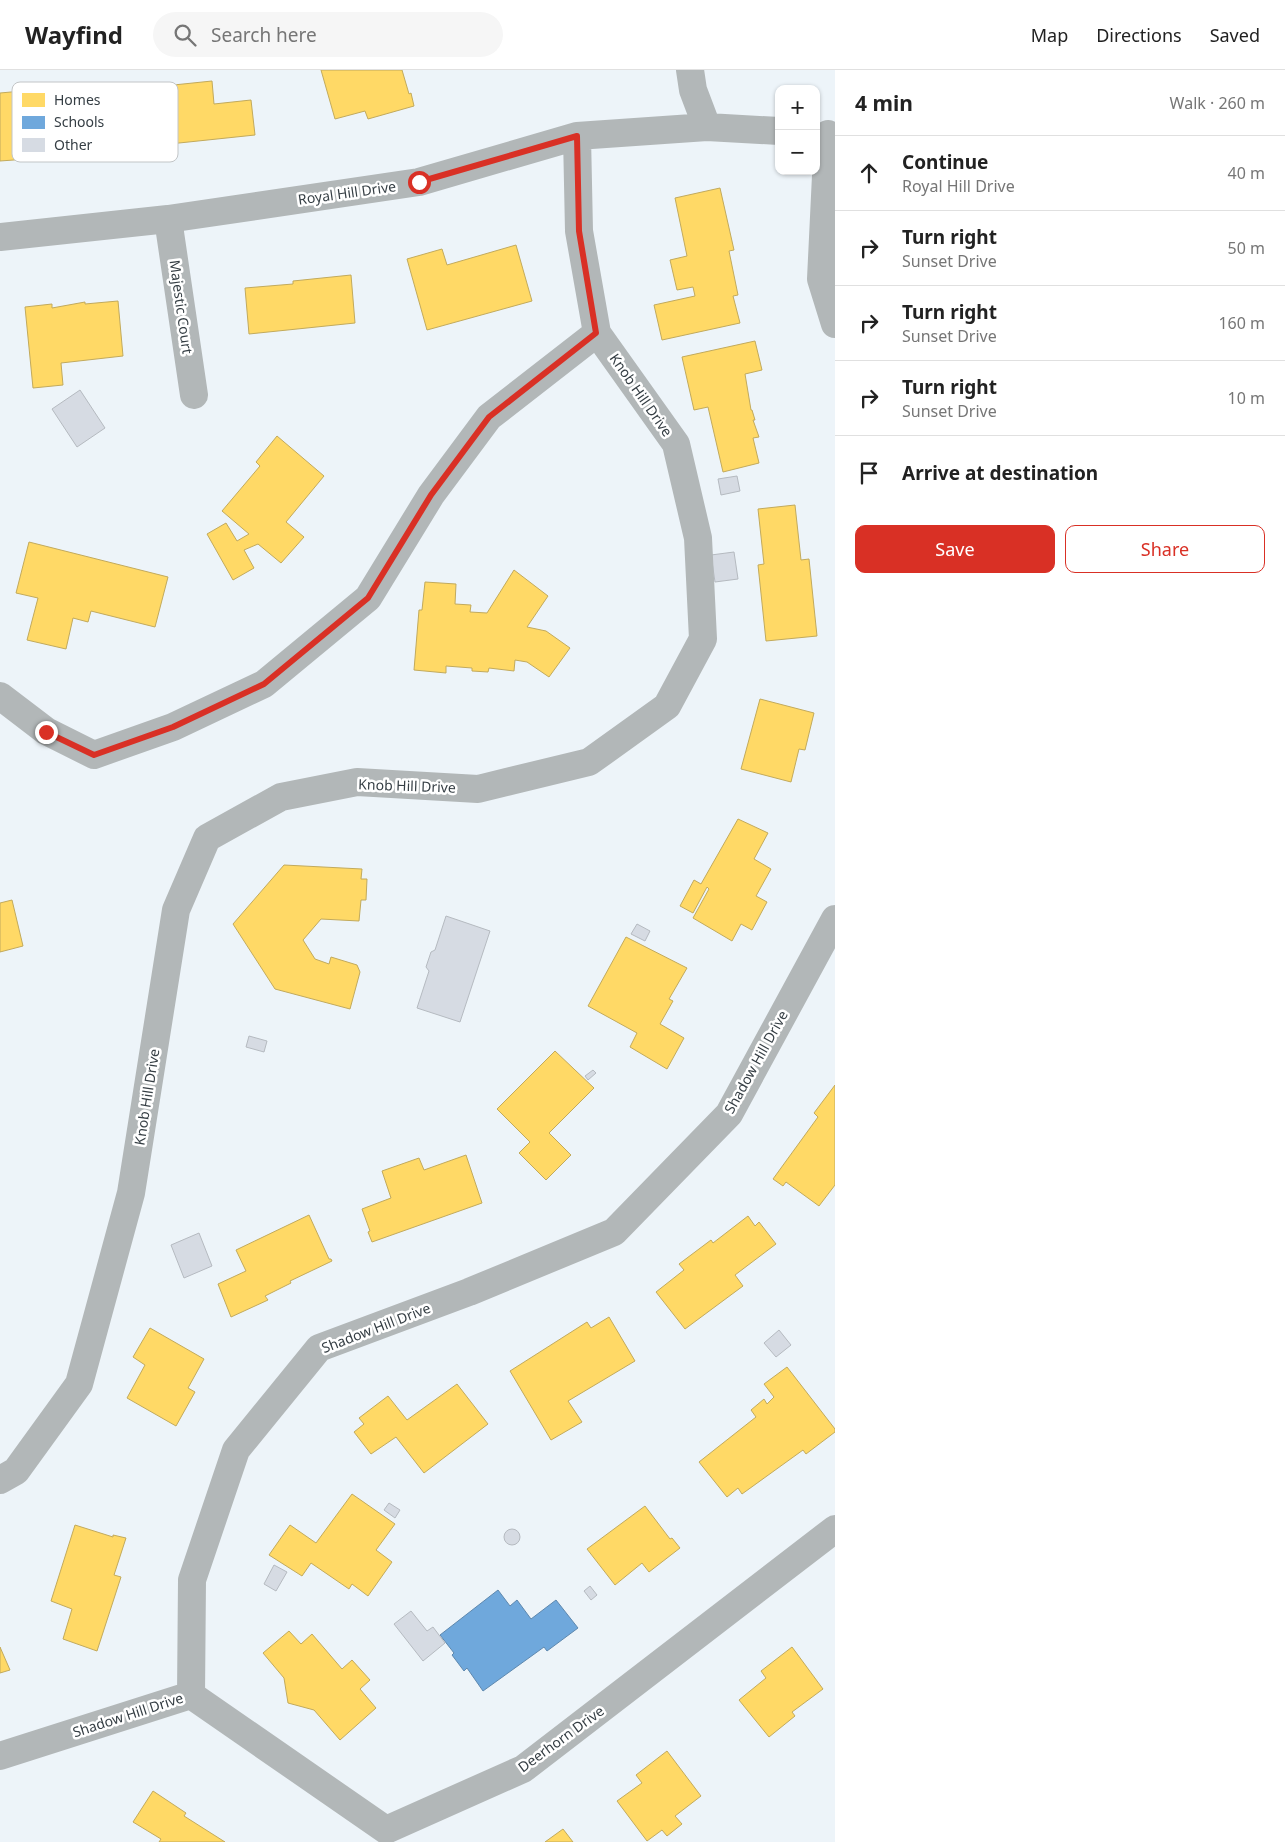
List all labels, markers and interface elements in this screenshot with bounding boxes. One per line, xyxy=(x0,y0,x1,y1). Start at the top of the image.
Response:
search box xyxy=(153,12,503,57)
text: Wayfind xyxy=(25,18,123,51)
icon: search xyxy=(171,21,199,49)
text: Search here xyxy=(211,22,317,48)
text: Map xyxy=(1031,23,1068,47)
text: Directions xyxy=(1096,23,1182,47)
text: Saved xyxy=(1210,23,1260,47)
legend xyxy=(12,82,178,162)
map controls xyxy=(775,85,820,175)
button: + xyxy=(775,85,820,130)
text: 4 min xyxy=(855,89,913,117)
text: Homes xyxy=(54,90,101,109)
text: Walk · 260 m xyxy=(1170,92,1265,114)
text: Schools xyxy=(54,112,105,131)
button: − xyxy=(775,130,820,175)
text: Other xyxy=(54,135,93,154)
text: Continue xyxy=(902,149,988,175)
icon: ahead xyxy=(855,159,883,187)
text: 40 m xyxy=(1228,162,1265,184)
route start xyxy=(408,171,431,194)
text: Royal Hill Drive xyxy=(902,175,1015,197)
street label: Royal Hill Drive xyxy=(297,176,397,209)
text: Turn right xyxy=(902,224,997,250)
icon: right xyxy=(855,234,883,262)
text: 50 m xyxy=(1228,237,1265,259)
text: Sunset Drive xyxy=(902,250,997,272)
street label: Majestic Court xyxy=(166,259,197,355)
text: Turn right xyxy=(902,299,997,325)
icon: right xyxy=(855,309,883,337)
text: 160 m xyxy=(1218,312,1265,334)
text: Sunset Drive xyxy=(902,325,997,347)
street label: Knob Hill Drive xyxy=(606,349,677,440)
text: Turn right xyxy=(902,374,997,400)
icon: right xyxy=(855,384,883,412)
text: 10 m xyxy=(1228,387,1265,409)
text: Sunset Drive xyxy=(902,400,997,422)
icon: arrive xyxy=(855,459,883,487)
text: Arrive at destination xyxy=(902,460,1098,486)
button: Save xyxy=(855,525,1055,573)
button: Share xyxy=(1065,525,1265,573)
route end xyxy=(35,721,58,744)
street label: Knob Hill Drive xyxy=(358,774,456,797)
street label: Shadow Hill Drive xyxy=(719,1007,792,1117)
street label: Knob Hill Drive xyxy=(129,1047,164,1147)
street label: Shadow Hill Drive xyxy=(319,1298,433,1357)
street label: Shadow Hill Drive xyxy=(70,1688,186,1741)
street label: Deerhorn Drive xyxy=(514,1701,607,1776)

